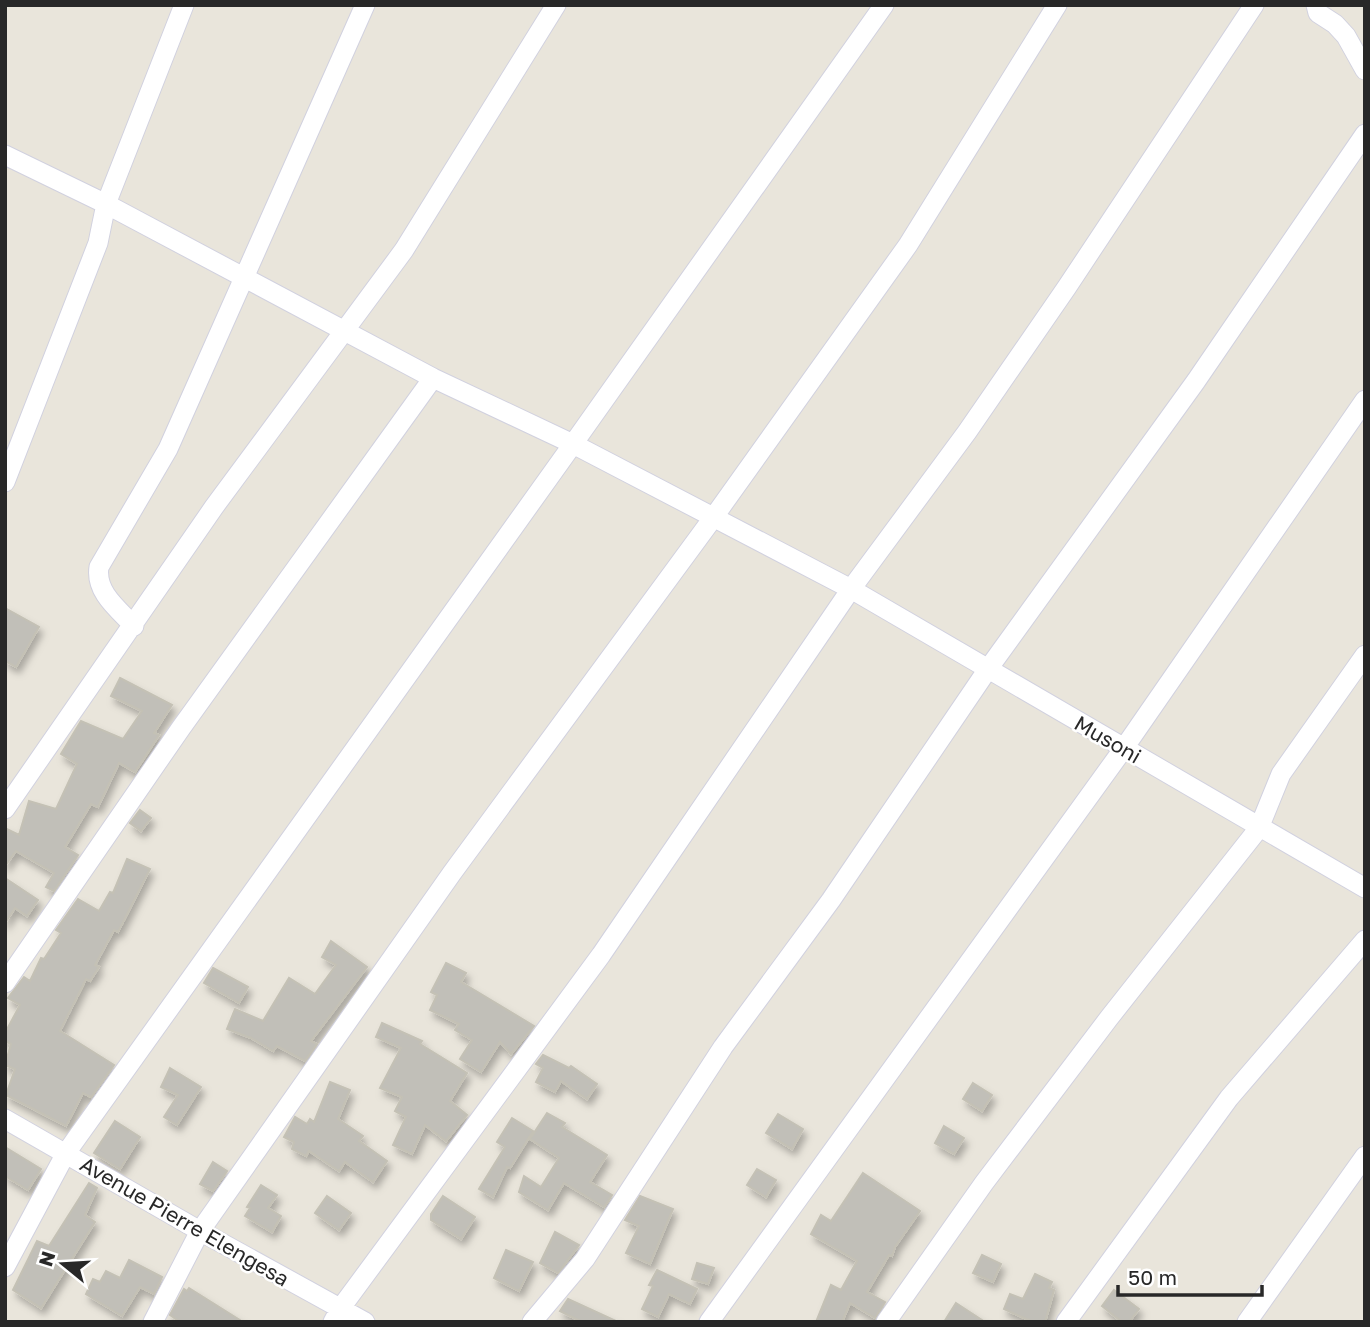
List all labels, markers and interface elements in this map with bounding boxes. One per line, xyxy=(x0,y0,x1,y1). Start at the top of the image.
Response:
street label: Musoni xyxy=(1070,709,1146,769)
street label: Avenue Pierre Elengesa xyxy=(76,1150,294,1292)
north arrow xyxy=(28,1229,98,1299)
text: N xyxy=(33,1248,60,1269)
scale bar xyxy=(1118,1254,1262,1298)
text: 50 m xyxy=(1128,1264,1177,1290)

